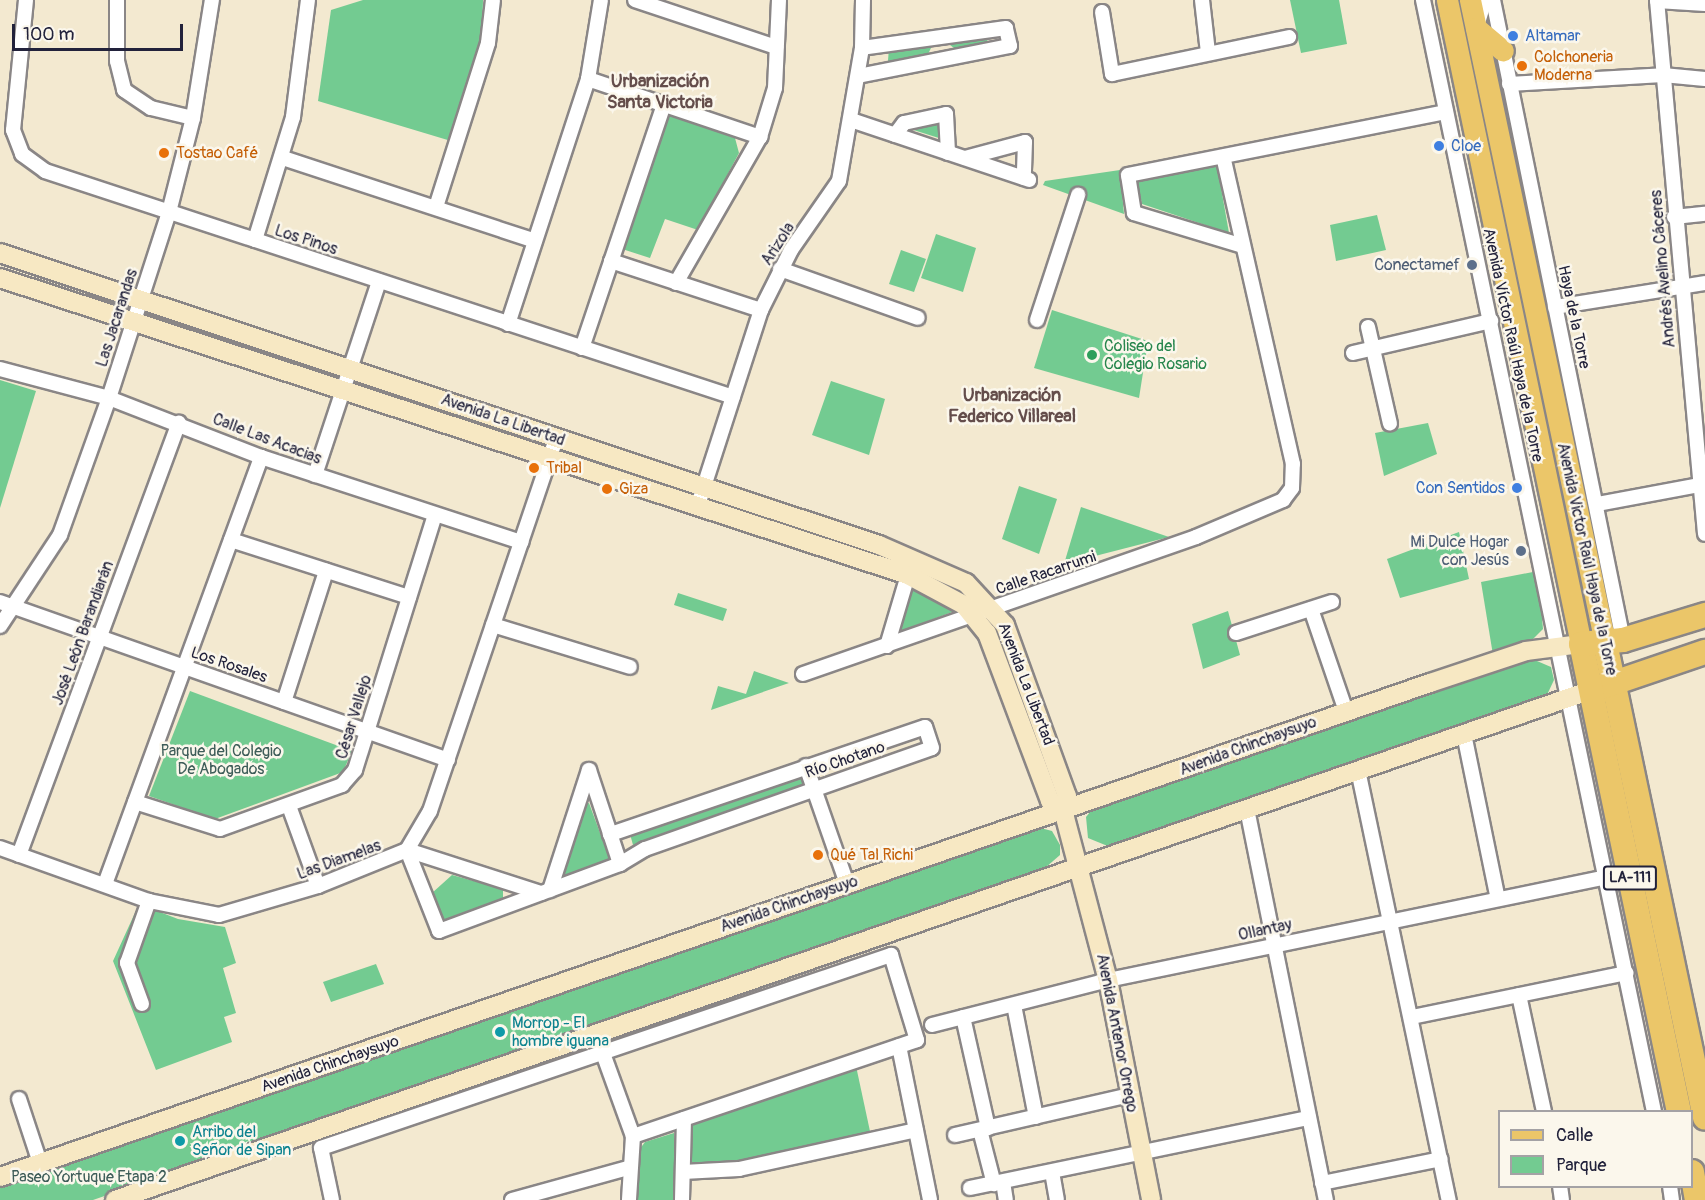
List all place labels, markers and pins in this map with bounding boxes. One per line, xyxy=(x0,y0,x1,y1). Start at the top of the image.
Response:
place label: Altamar xyxy=(1525,26,1580,46)
marker: Altamar xyxy=(1506,29,1520,43)
place label: Colchoneria Moderna xyxy=(1534,47,1613,85)
marker: Colchoneria Moderna xyxy=(1515,59,1529,73)
place label: Cloe xyxy=(1451,136,1481,156)
marker: Cloe xyxy=(1432,139,1446,153)
place label: Tostao Café xyxy=(176,143,258,163)
marker: Tostao Café xyxy=(157,146,171,160)
place label: Conectamef xyxy=(1374,255,1460,275)
marker: Conectamef xyxy=(1465,258,1479,272)
place label: Coliseo del Colegio Rosario xyxy=(1104,336,1207,374)
marker: Coliseo del Colegio Rosario xyxy=(1085,348,1099,362)
place label: Tribal xyxy=(546,458,582,478)
marker: Tribal xyxy=(527,461,541,475)
place label: Con Sentidos xyxy=(1416,478,1505,498)
place label: Giza xyxy=(619,479,648,499)
marker: Con Sentidos xyxy=(1510,481,1524,495)
marker: Giza xyxy=(600,482,614,496)
place label: Mi Dulce Hogar con Jesús xyxy=(1410,532,1509,570)
marker: Mi Dulce Hogar con Jesús xyxy=(1514,544,1528,558)
place label: Qué Tal Richi xyxy=(830,845,913,865)
marker: Qué Tal Richi xyxy=(811,848,825,862)
place label: Morrop - El hombre iguana xyxy=(512,1013,609,1051)
marker: Morrop - El hombre iguana xyxy=(493,1025,507,1039)
place label: Arribo del Señor de Sipan xyxy=(192,1122,291,1160)
marker: Arribo del Señor de Sipan xyxy=(173,1134,187,1148)

